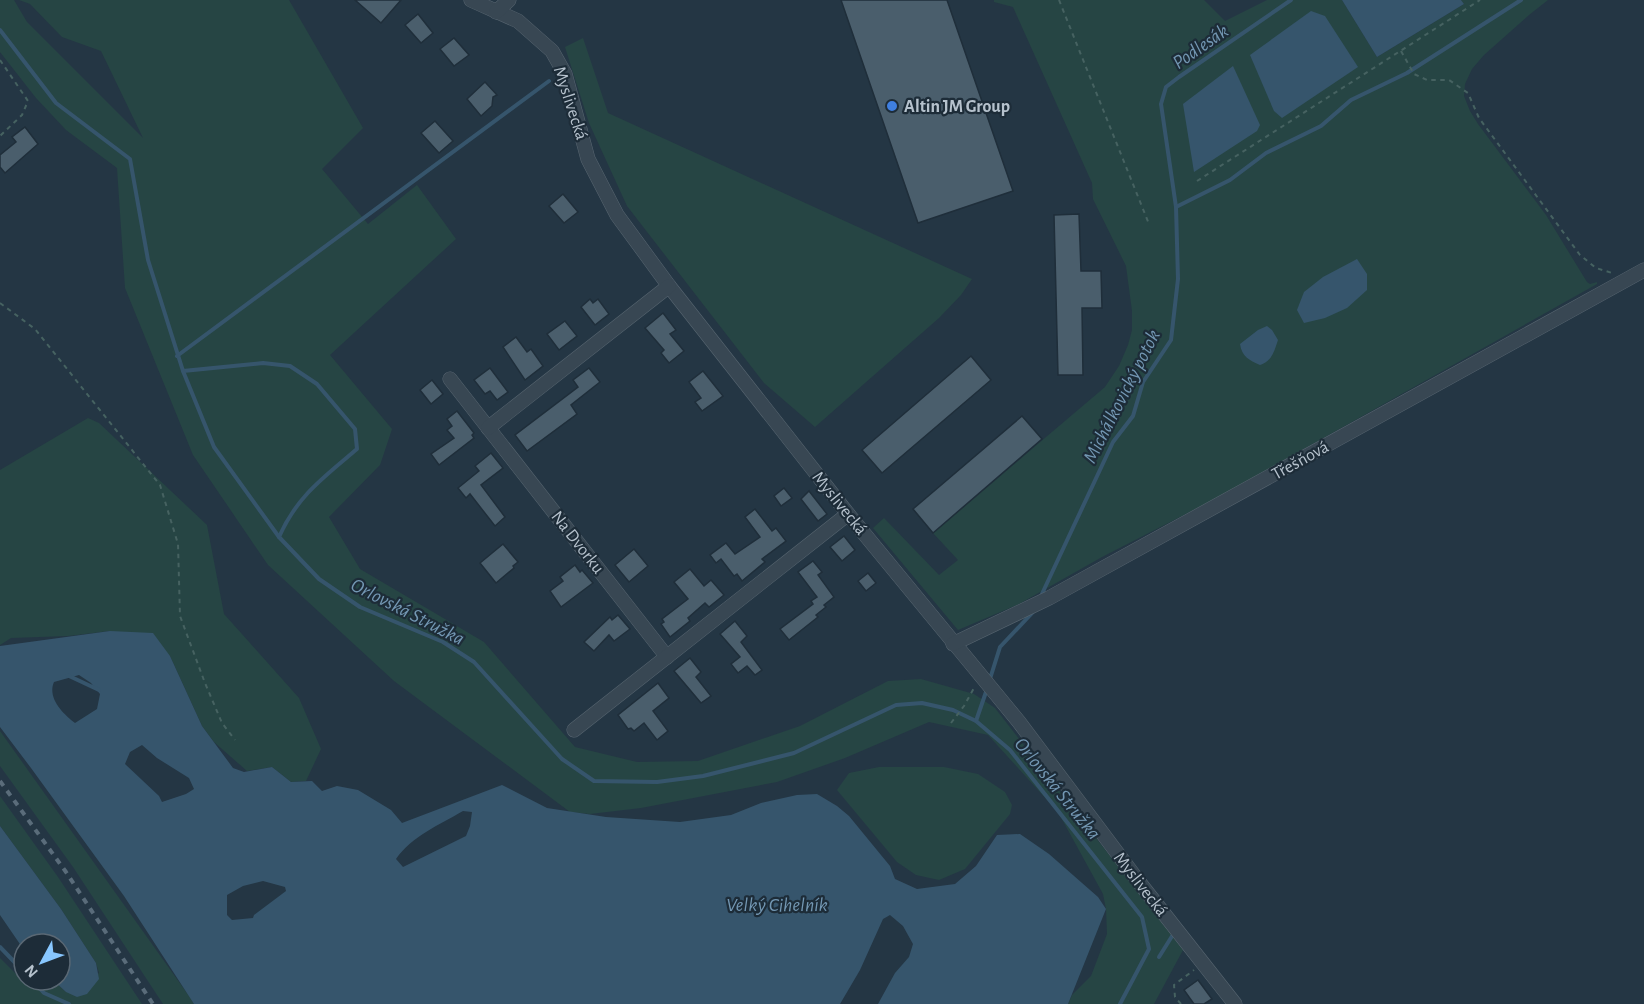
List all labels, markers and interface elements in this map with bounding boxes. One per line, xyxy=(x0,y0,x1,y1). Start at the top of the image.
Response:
water label: Podlesák xyxy=(1169,21,1232,73)
street label: Myslivecká xyxy=(550,65,590,142)
place label: Altin JM Group xyxy=(904,98,1010,116)
marker: Altin JM Group xyxy=(885,99,899,113)
water label: Michálkovický potok xyxy=(1080,327,1164,466)
street label: Třešňová xyxy=(1269,438,1332,484)
street label: Myslivecká xyxy=(808,469,870,539)
street label: Na Dvorku xyxy=(547,508,607,577)
water label: Orlovská Stružka xyxy=(348,575,468,649)
water label: Orlovská Stružka xyxy=(1010,734,1104,843)
street label: Myslivecká xyxy=(1110,849,1171,920)
water label: Velký Cihelník xyxy=(726,895,828,915)
north arrow xyxy=(12,932,72,992)
text: N xyxy=(22,962,41,981)

